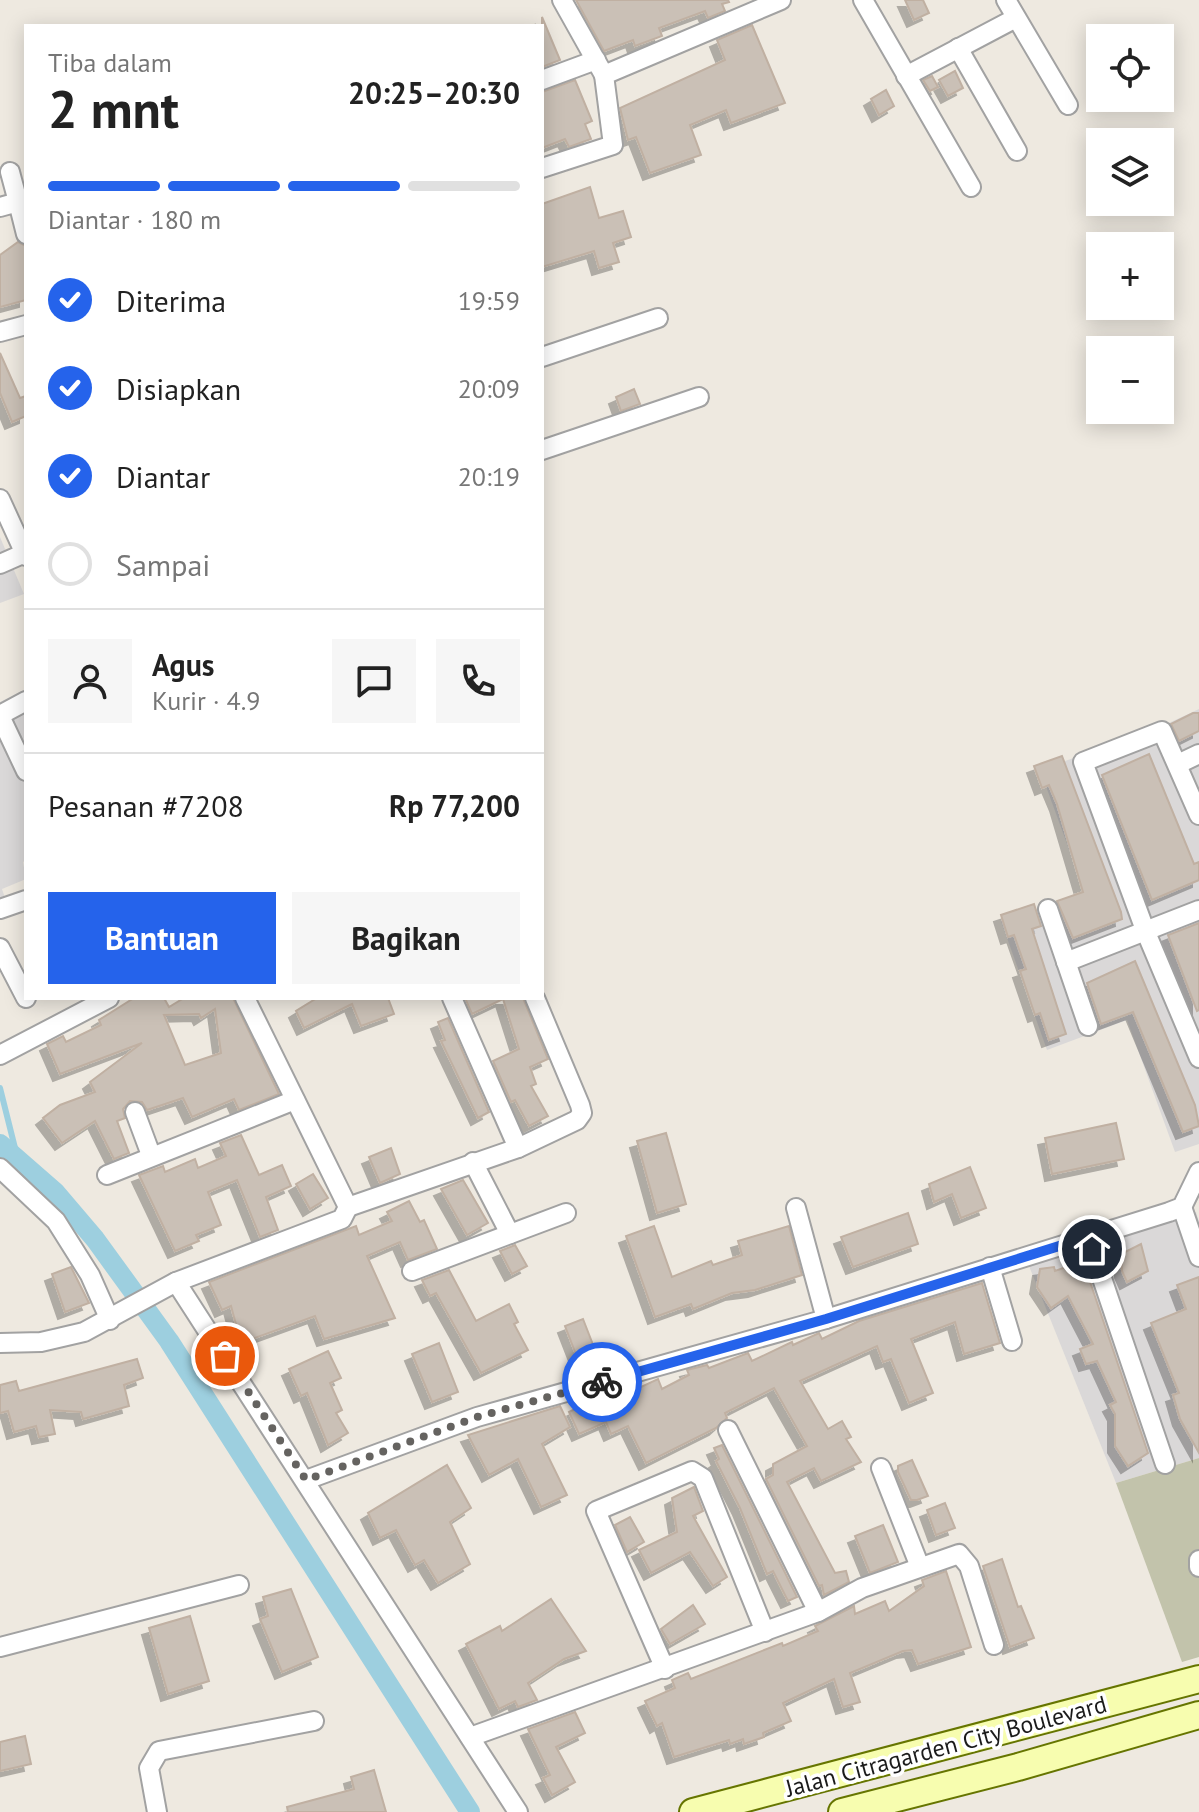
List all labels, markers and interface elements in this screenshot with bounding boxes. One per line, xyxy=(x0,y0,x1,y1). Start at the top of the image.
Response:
map controls xyxy=(1086,24,1174,424)
button: locate xyxy=(1086,24,1174,112)
text: Tiba dalam xyxy=(48,46,172,79)
text: 20:25–20:30 xyxy=(348,73,520,112)
text: 2 mnt xyxy=(48,75,179,142)
button: layers xyxy=(1086,128,1174,216)
text: Diantar · 180 m xyxy=(48,203,221,236)
button: + xyxy=(1086,232,1174,320)
icon: check xyxy=(48,278,92,322)
text: Diterima xyxy=(116,281,226,320)
text: 19:59 xyxy=(458,284,520,317)
button: − xyxy=(1086,336,1174,424)
icon: check xyxy=(48,366,92,410)
text: Disiapkan xyxy=(116,369,241,408)
text: 20:09 xyxy=(458,372,520,405)
icon: check xyxy=(48,454,92,498)
text: Diantar xyxy=(116,457,210,496)
text: 20:19 xyxy=(458,460,520,493)
text: Sampai xyxy=(116,545,210,584)
button: person xyxy=(48,639,132,723)
button: chat xyxy=(332,639,416,723)
button: phone xyxy=(436,639,520,723)
text: Agus xyxy=(152,645,214,684)
text: Kurir · 4.9 xyxy=(152,684,261,717)
text: Pesanan #7208 xyxy=(48,786,244,825)
text: Rp 77,200 xyxy=(389,786,520,825)
button: Bantuan xyxy=(48,892,276,984)
button: Bagikan xyxy=(292,892,520,984)
pin xyxy=(1058,1215,1126,1283)
icon: home xyxy=(1070,1227,1114,1271)
pin xyxy=(191,1322,259,1390)
icon: bag xyxy=(203,1334,247,1378)
courier xyxy=(562,1342,642,1422)
icon: bike xyxy=(580,1360,624,1404)
street label: Jalan Citragarden City Boulevard xyxy=(781,1688,1110,1804)

